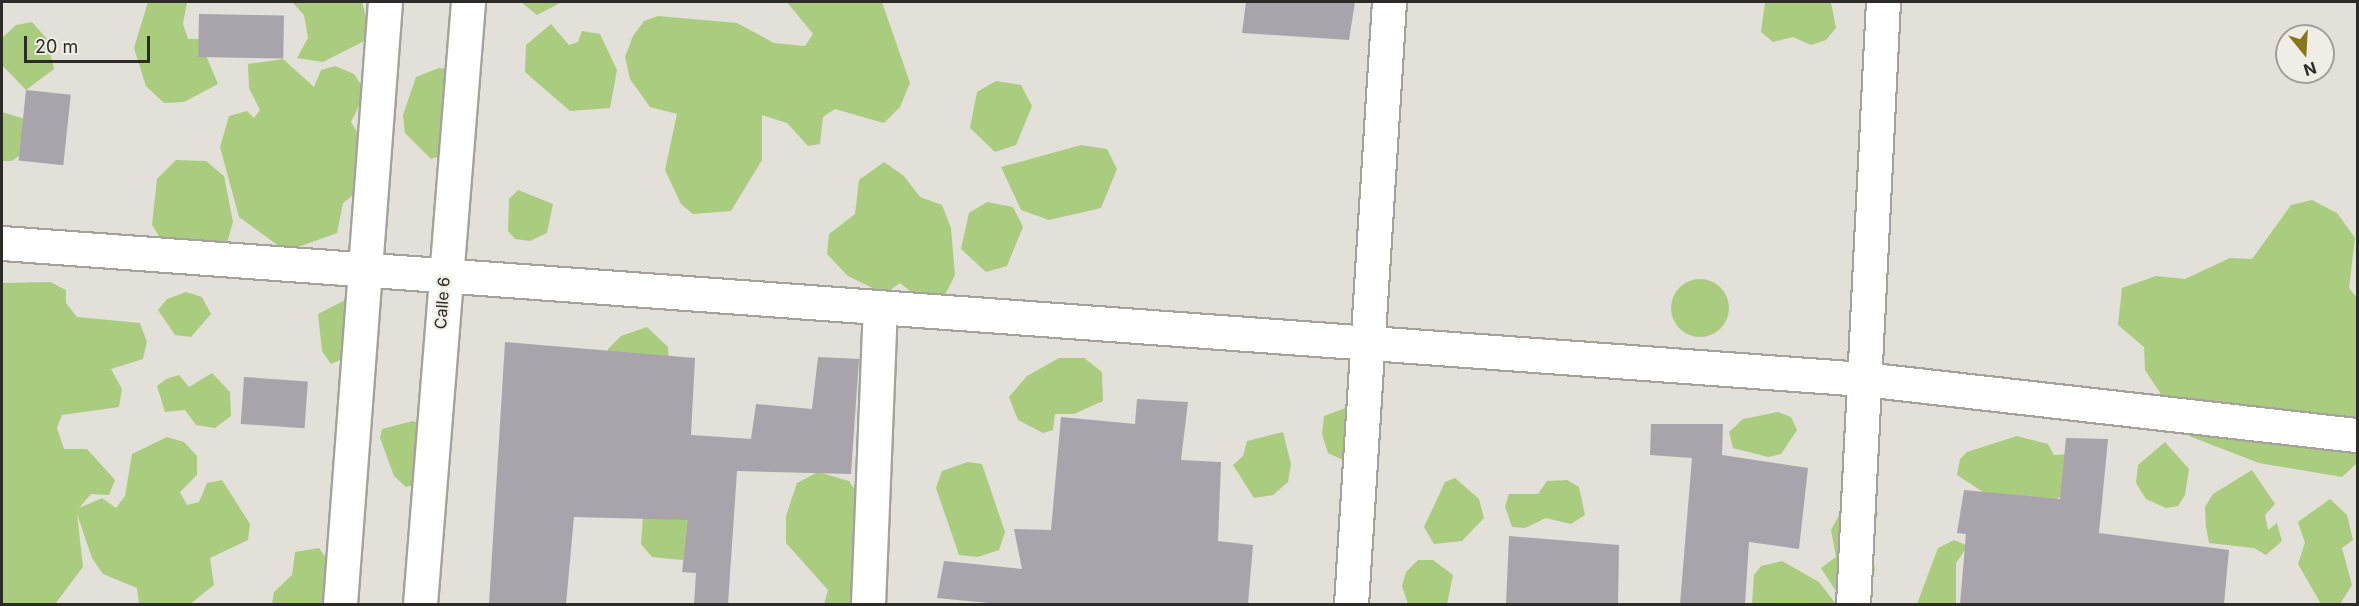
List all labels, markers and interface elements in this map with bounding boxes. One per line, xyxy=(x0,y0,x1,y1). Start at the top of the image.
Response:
scale bar xyxy=(27,24,153,62)
north arrow xyxy=(2275,24,2335,84)
text: 20 m xyxy=(35,36,78,57)
text: N xyxy=(2301,58,2319,81)
street label: Calle 6 xyxy=(431,276,453,330)

